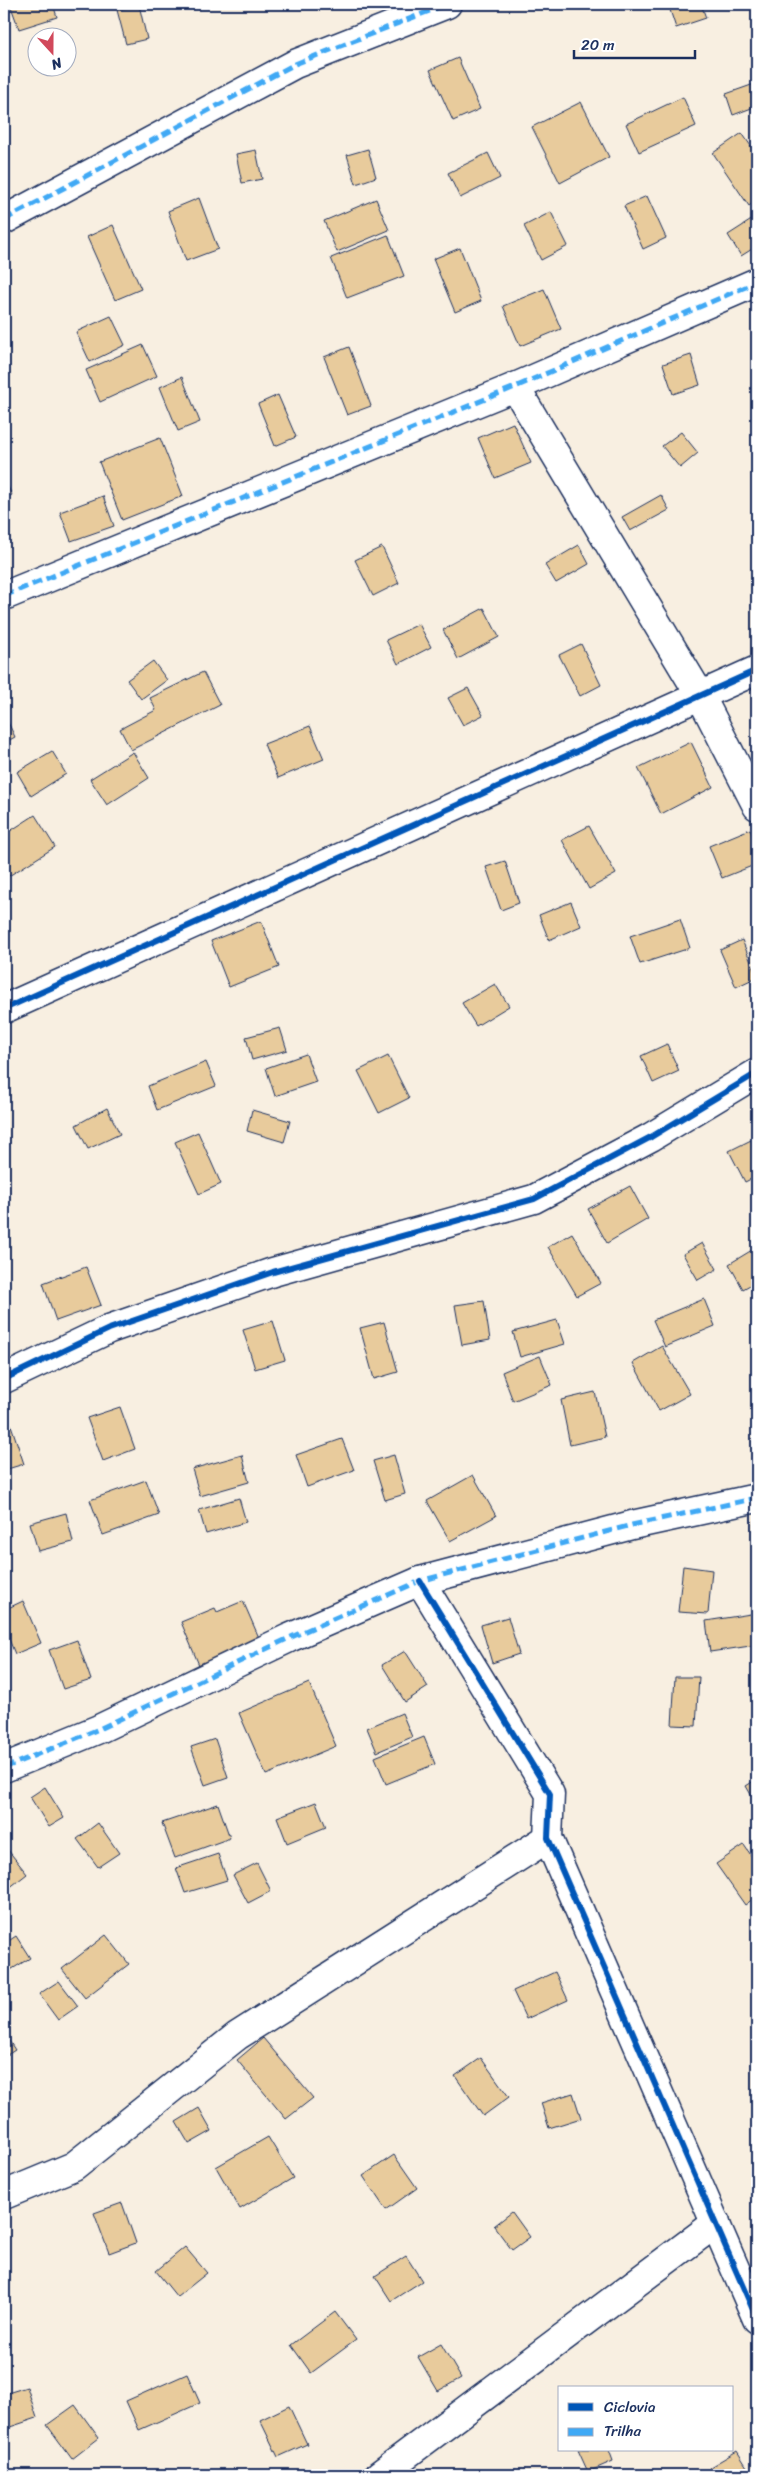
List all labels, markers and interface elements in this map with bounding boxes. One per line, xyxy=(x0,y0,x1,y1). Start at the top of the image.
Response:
north arrow xyxy=(28,28,78,78)
scale bar xyxy=(574,28,695,60)
text: 20 m xyxy=(581,32,615,58)
text: N xyxy=(47,50,66,77)
legend xyxy=(558,2386,734,2452)
text: Ciclovia xyxy=(604,2394,656,2420)
text: Trilha xyxy=(604,2418,641,2444)

